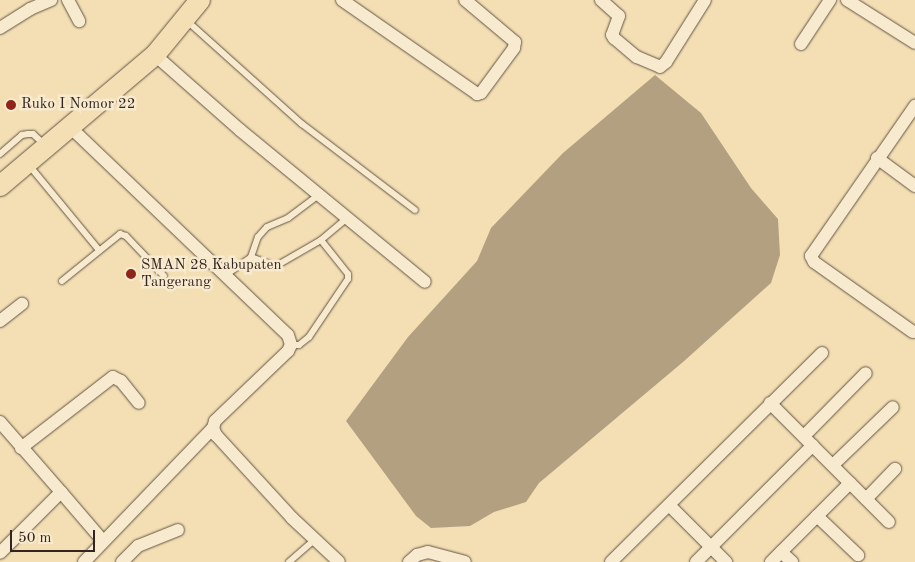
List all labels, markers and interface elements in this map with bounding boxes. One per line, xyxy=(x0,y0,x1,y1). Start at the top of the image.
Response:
place label: Ruko I Nomor 22 xyxy=(21,96,135,114)
marker: Ruko I Nomor 22 xyxy=(5,99,17,111)
place label: SMAN 28 Kabupaten Tangerang xyxy=(141,256,282,291)
marker: SMAN 28 Kabupaten Tangerang xyxy=(125,268,137,280)
scale bar xyxy=(12,520,98,552)
text: 50 m xyxy=(18,531,52,546)

